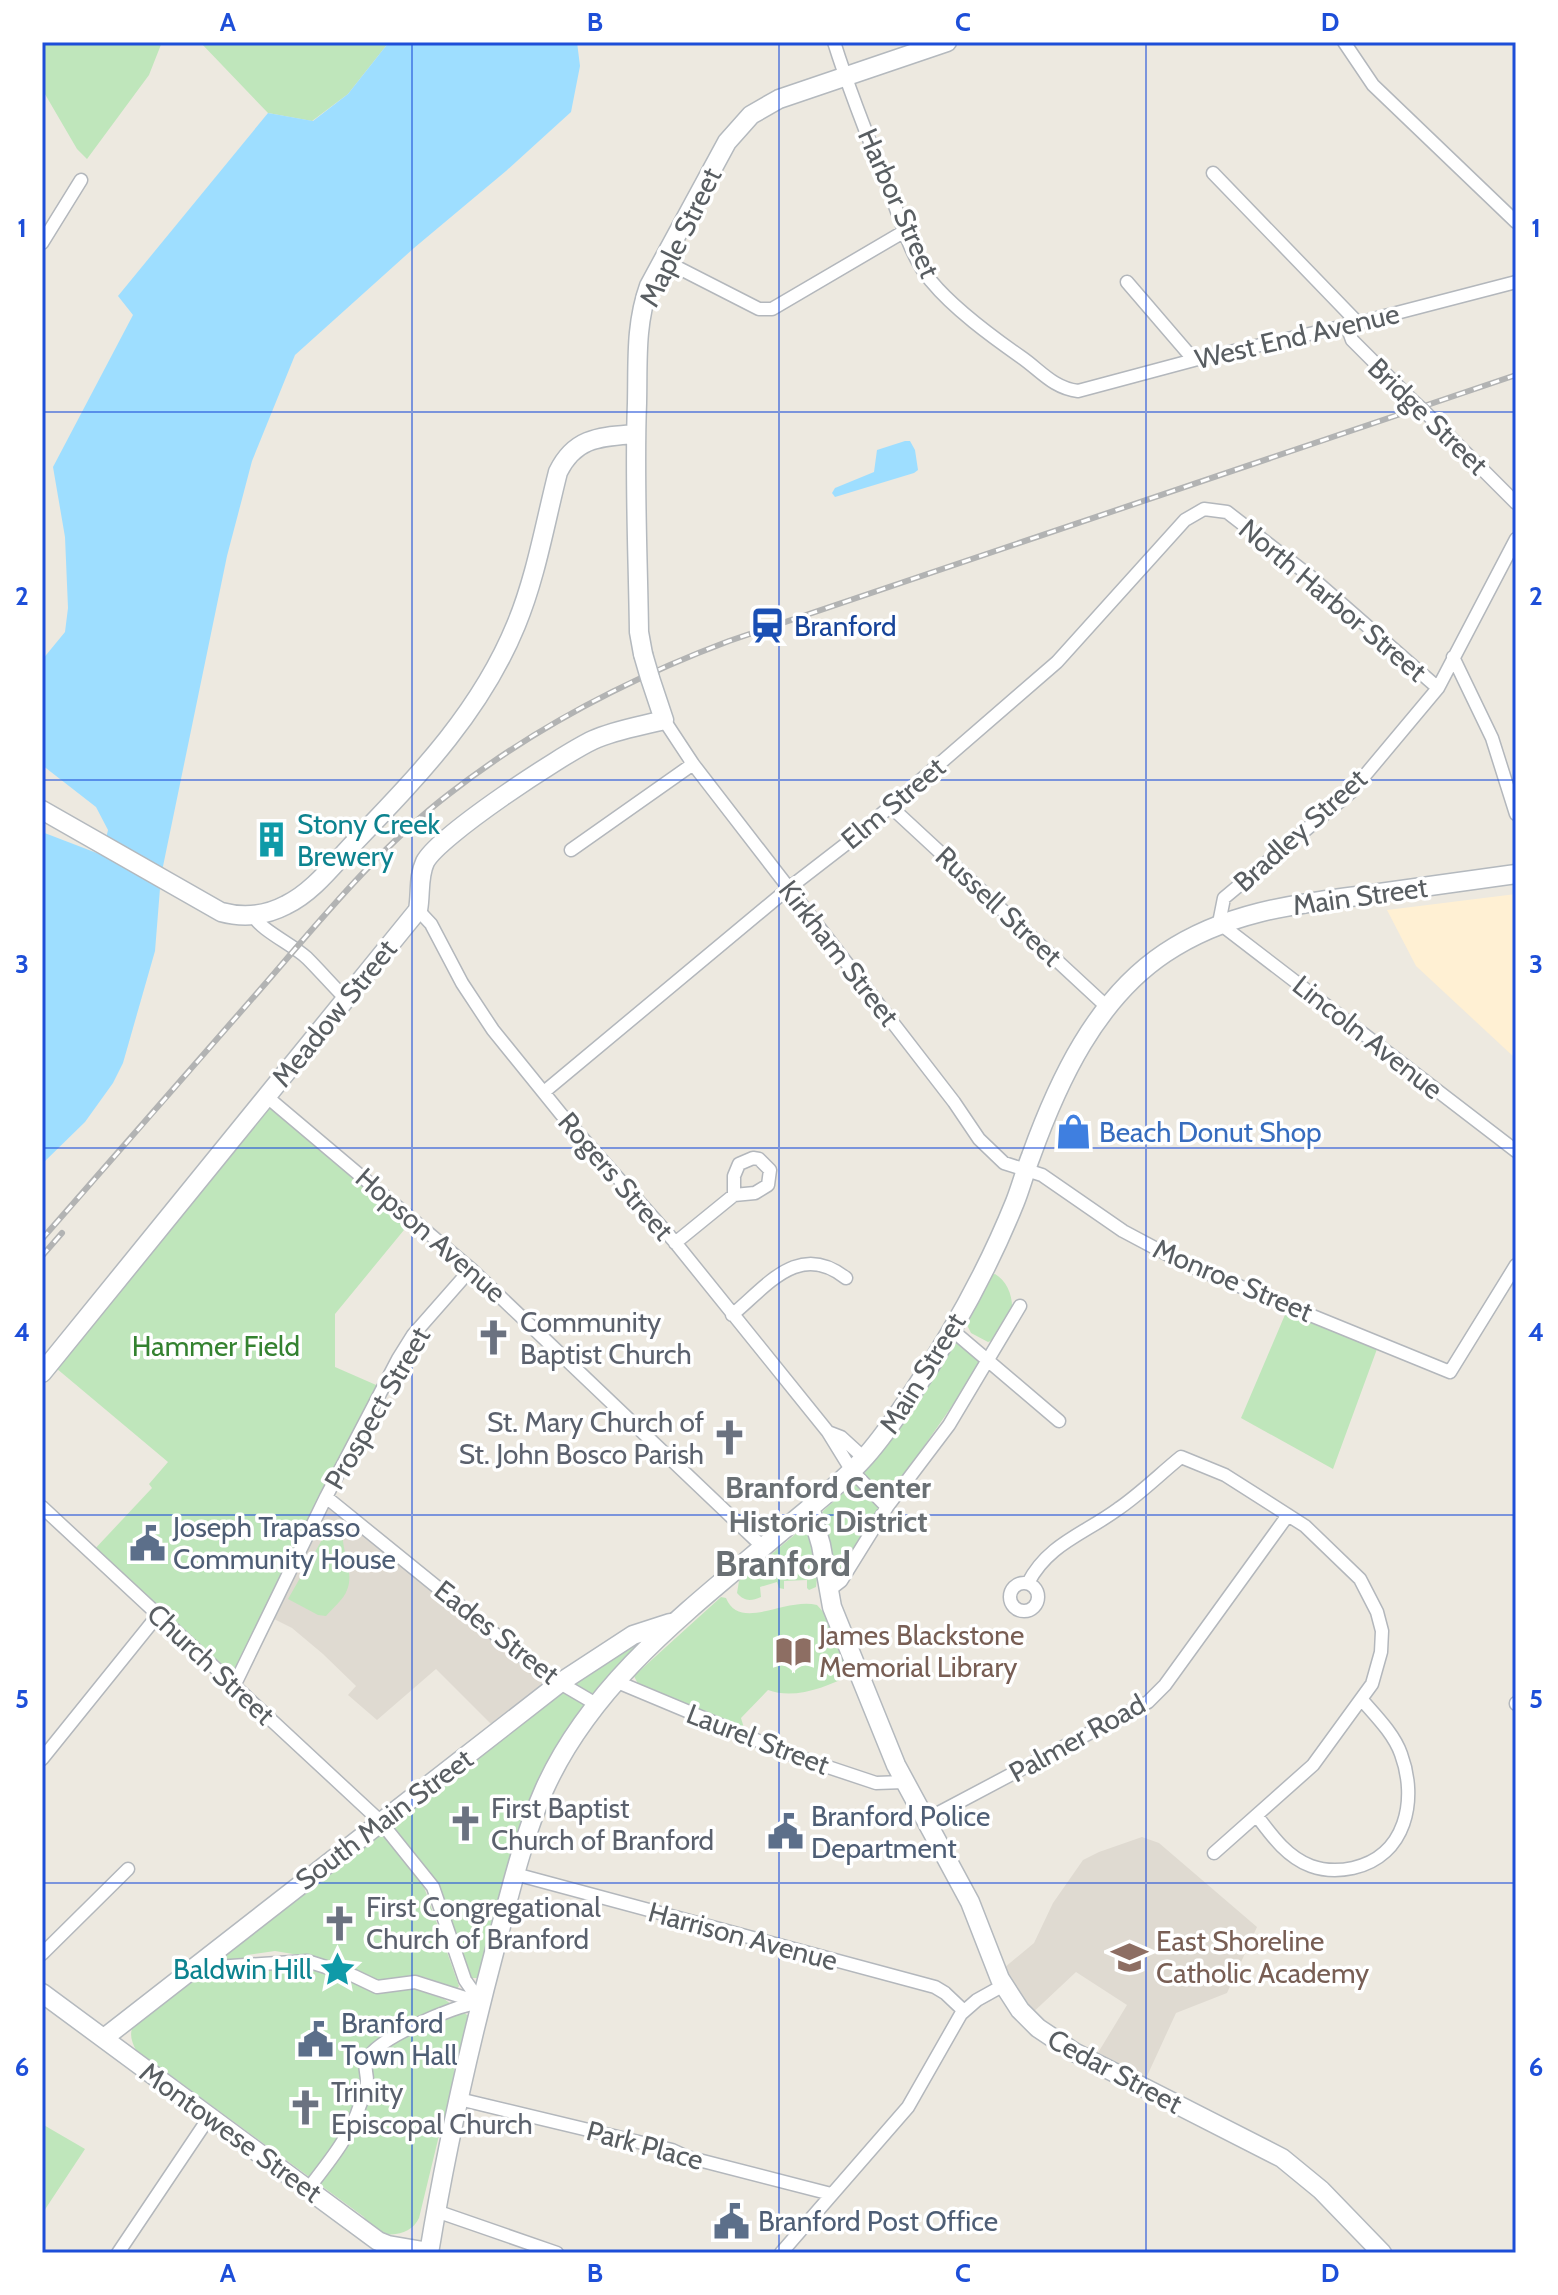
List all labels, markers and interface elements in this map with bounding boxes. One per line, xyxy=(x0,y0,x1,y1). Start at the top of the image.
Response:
text: A xyxy=(220,6,237,38)
text: B xyxy=(587,6,603,38)
text: C xyxy=(955,6,971,38)
text: D xyxy=(1321,6,1339,38)
street label: Harbor Street xyxy=(851,123,947,283)
street label: Maple Street xyxy=(632,162,728,312)
text: 1 xyxy=(17,212,27,244)
text: 1 xyxy=(1531,212,1541,244)
street label: West End Avenue xyxy=(1192,296,1402,376)
street label: Bridge Street xyxy=(1361,350,1495,482)
street label: North Harbor Street xyxy=(1232,512,1434,688)
text: 2 xyxy=(15,580,29,612)
text: 2 xyxy=(1529,580,1543,612)
station icon: Branford xyxy=(749,607,787,645)
place label: Branford xyxy=(794,609,897,643)
street label: Elm Street xyxy=(834,750,952,856)
street label: Bradley Street xyxy=(1226,761,1374,899)
place label: Stony Creek Brewery xyxy=(297,807,441,873)
building icon: Stony Creek Brewery xyxy=(252,821,290,859)
street label: Russell Street xyxy=(929,839,1069,973)
street label: Main Street xyxy=(1290,870,1430,922)
street label: Kirkham Street xyxy=(772,873,906,1033)
street label: Meadow Street xyxy=(264,933,404,1093)
text: 3 xyxy=(15,948,29,980)
text: 3 xyxy=(1529,948,1543,980)
street label: Lincoln Avenue xyxy=(1286,968,1450,1106)
street label: Rogers Street xyxy=(551,1105,681,1247)
shop icon: Beach Donut Shop xyxy=(1054,1113,1092,1151)
place label: Beach Donut Shop xyxy=(1099,1115,1322,1149)
street label: Hopson Avenue xyxy=(349,1160,513,1310)
street label: Monroe Street xyxy=(1148,1231,1318,1329)
place label: Community Baptist Church xyxy=(520,1305,692,1371)
street label: Main Street xyxy=(872,1306,972,1440)
text: 4 xyxy=(14,1316,30,1348)
text: 4 xyxy=(1528,1316,1544,1348)
church icon: Community Baptist Church xyxy=(475,1319,513,1357)
street label: Prospect Street xyxy=(317,1321,437,1495)
park label: Hammer Field xyxy=(132,1329,300,1363)
place label: St. Mary Church of St. John Bosco Parish xyxy=(459,1405,704,1471)
church icon: St. Mary Church of St. John Bosco Parish xyxy=(711,1419,749,1457)
district label: Branford Center Historic District xyxy=(725,1469,931,1540)
place label: Joseph Trapasso Community House xyxy=(172,1510,396,1576)
public building icon: Joseph Trapasso Community House xyxy=(128,1524,166,1562)
district label: Branford xyxy=(715,1541,851,1585)
street label: Eades Street xyxy=(428,1573,566,1691)
street label: Church Street xyxy=(140,1596,282,1732)
place label: James Blackstone Memorial Library xyxy=(818,1618,1024,1684)
library icon: James Blackstone Memorial Library xyxy=(774,1632,812,1670)
text: 5 xyxy=(15,1683,29,1715)
text: 5 xyxy=(1529,1683,1543,1715)
street label: Palmer Road xyxy=(1003,1687,1151,1789)
street label: Laurel Street xyxy=(682,1696,834,1782)
street label: South Main Street xyxy=(289,1741,479,1897)
place label: First Baptist Church of Branford xyxy=(491,1791,714,1857)
place label: Branford Police Department xyxy=(811,1799,990,1865)
church icon: First Baptist Church of Branford xyxy=(446,1805,484,1843)
public building icon: Branford Police Department xyxy=(766,1813,804,1851)
place label: First Congregational Church of Branford xyxy=(366,1890,601,1956)
street label: Harrison Avenue xyxy=(645,1894,841,1978)
church icon: First Congregational Church of Branford xyxy=(321,1904,359,1942)
place label: East Shoreline Catholic Academy xyxy=(1156,1924,1369,1990)
school or university icon: East Shoreline Catholic Academy xyxy=(1111,1938,1149,1976)
place icon: Baldwin Hill xyxy=(319,1950,357,1988)
place label: Baldwin Hill xyxy=(173,1952,312,1986)
place label: Branford Town Hall xyxy=(341,2006,458,2072)
public building icon: Branford Town Hall xyxy=(296,2020,334,2058)
street label: Cedar Street xyxy=(1042,2021,1188,2121)
text: 6 xyxy=(15,2051,29,2083)
text: 6 xyxy=(1529,2051,1543,2083)
street label: Montowese Street xyxy=(133,2055,329,2209)
place label: Trinity Episcopal Church xyxy=(331,2075,533,2141)
church icon: Trinity Episcopal Church xyxy=(286,2089,324,2127)
street label: Park Place xyxy=(583,2113,707,2177)
public building icon: Branford Post Office xyxy=(713,2202,751,2240)
place label: Branford Post Office xyxy=(758,2204,998,2238)
text: A xyxy=(220,2257,237,2289)
text: B xyxy=(587,2257,603,2289)
text: C xyxy=(955,2257,971,2289)
text: D xyxy=(1321,2257,1339,2289)

